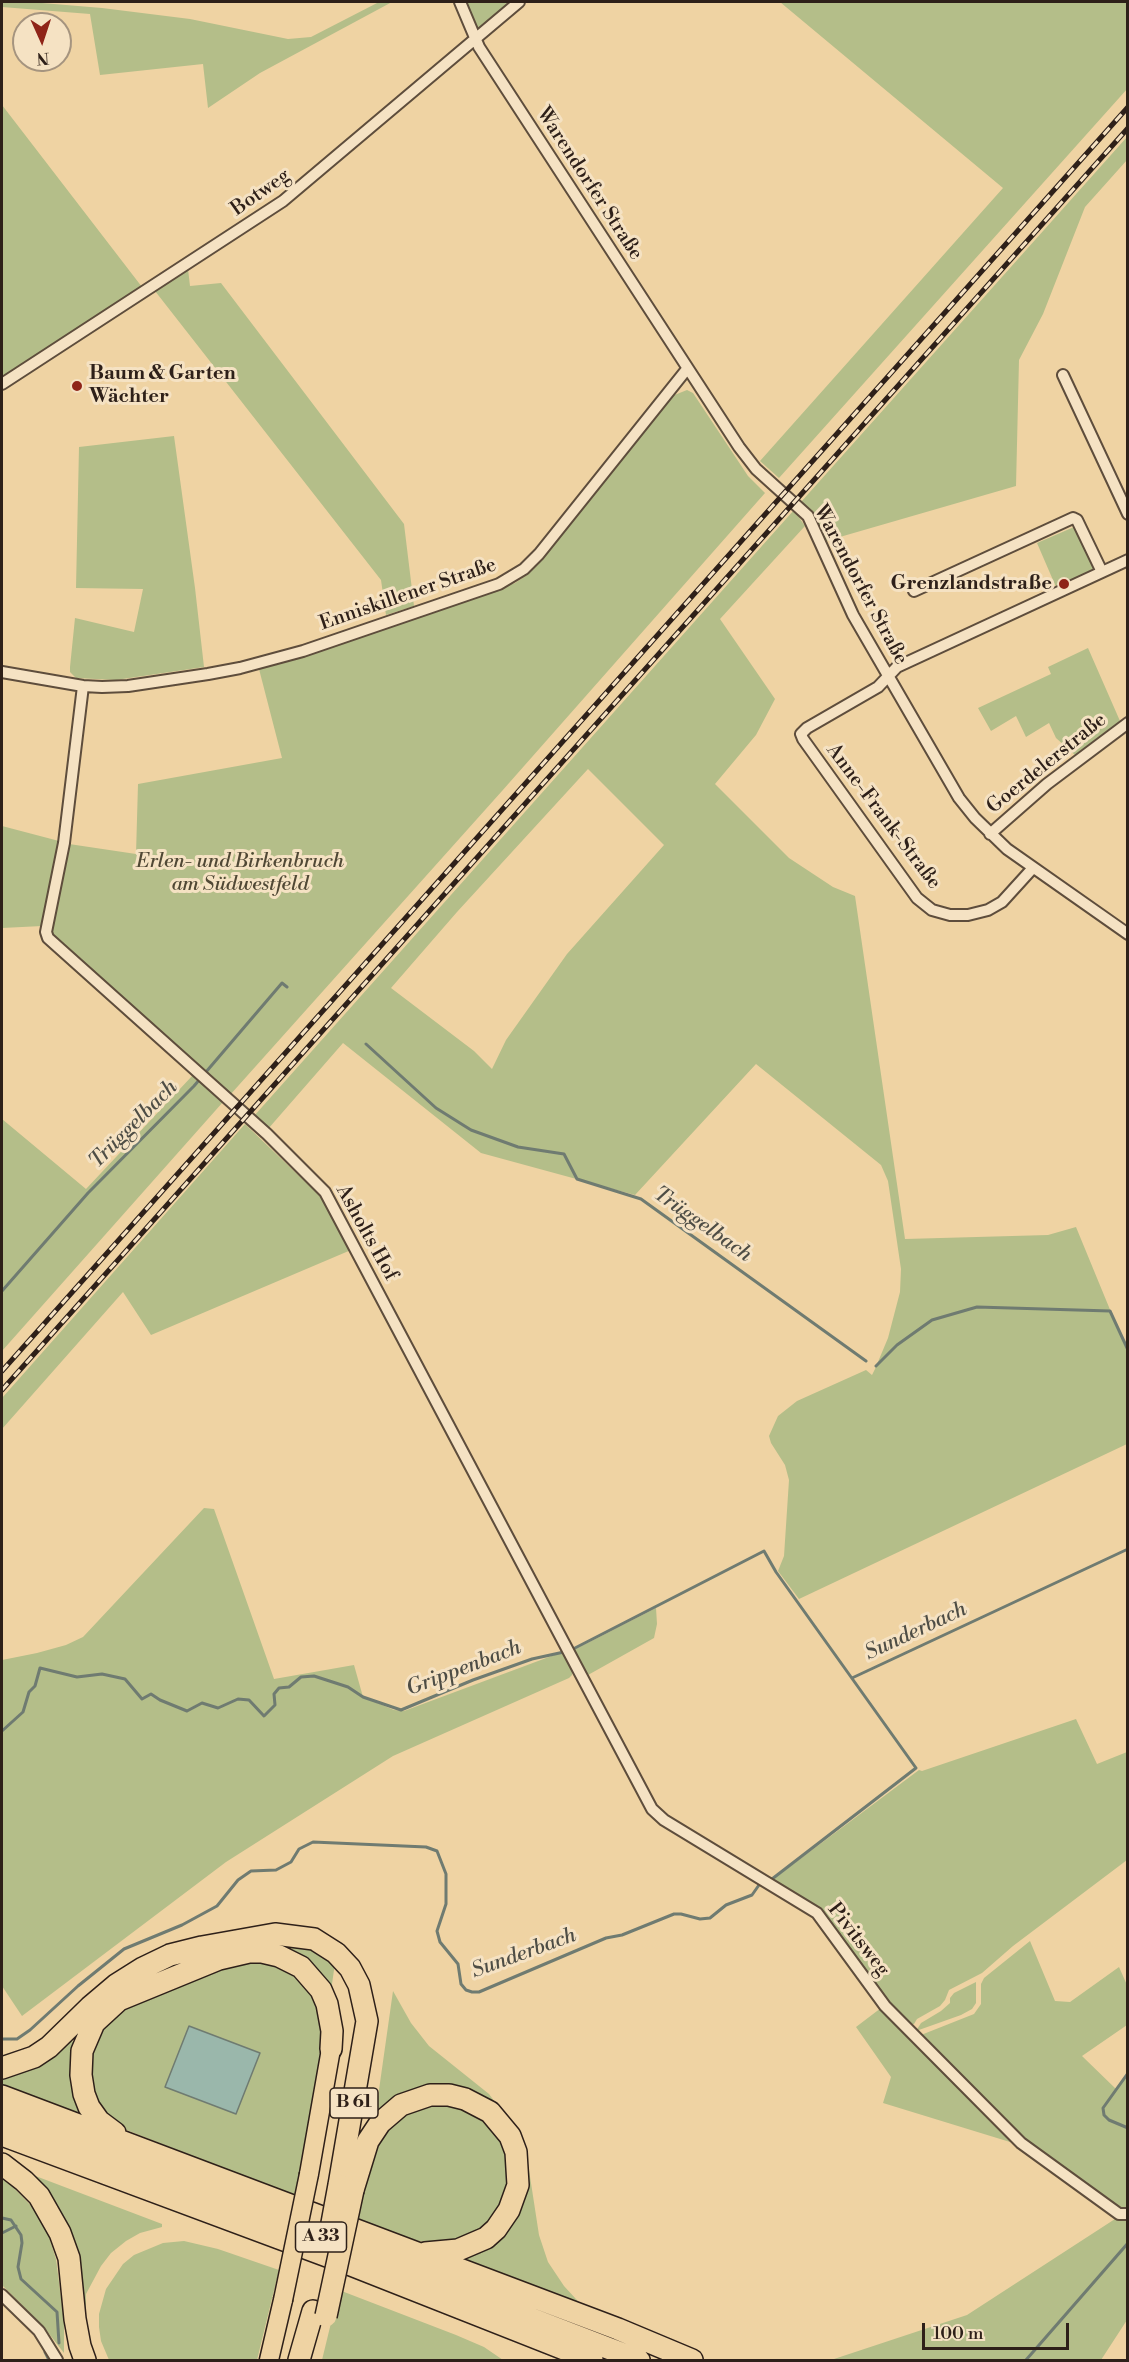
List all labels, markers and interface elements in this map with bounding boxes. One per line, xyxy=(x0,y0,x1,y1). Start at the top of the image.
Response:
north arrow xyxy=(12,12,72,72)
text: N xyxy=(36,48,50,68)
street label: Warendorfer Straße xyxy=(531,103,647,265)
street label: Botweg xyxy=(227,164,295,222)
place label: Baum & Garten Wächter xyxy=(89,362,236,409)
marker: Baum & Garten Wächter xyxy=(70,379,84,393)
street label: Warendorfer Straße xyxy=(808,501,912,669)
street label: Enniskillener Straße xyxy=(316,553,500,637)
place label: Grenzlandstraße xyxy=(891,572,1052,596)
marker: Grenzlandstraße xyxy=(1057,577,1071,591)
street label: Goerdelerstraße xyxy=(982,709,1112,819)
street label: Anne-Frank-Straße xyxy=(820,739,946,895)
park label: Erlen- und Birkenbruch am Südwestfeld xyxy=(136,850,344,897)
water label: Trüggelbach xyxy=(85,1076,183,1174)
street label: Asholts Hof xyxy=(330,1181,402,1285)
water label: Trüggelbach xyxy=(648,1182,756,1268)
water label: Sunderbach xyxy=(861,1597,971,1667)
water label: Grippenbach xyxy=(403,1636,525,1702)
street label: Pivitsweg xyxy=(822,1898,894,1982)
water label: Sunderbach xyxy=(468,1923,580,1985)
road number: B 61 xyxy=(330,2088,378,2118)
road number: A 33 xyxy=(296,2222,346,2252)
scale bar xyxy=(925,2311,1072,2349)
text: 100 m xyxy=(933,2322,984,2345)

